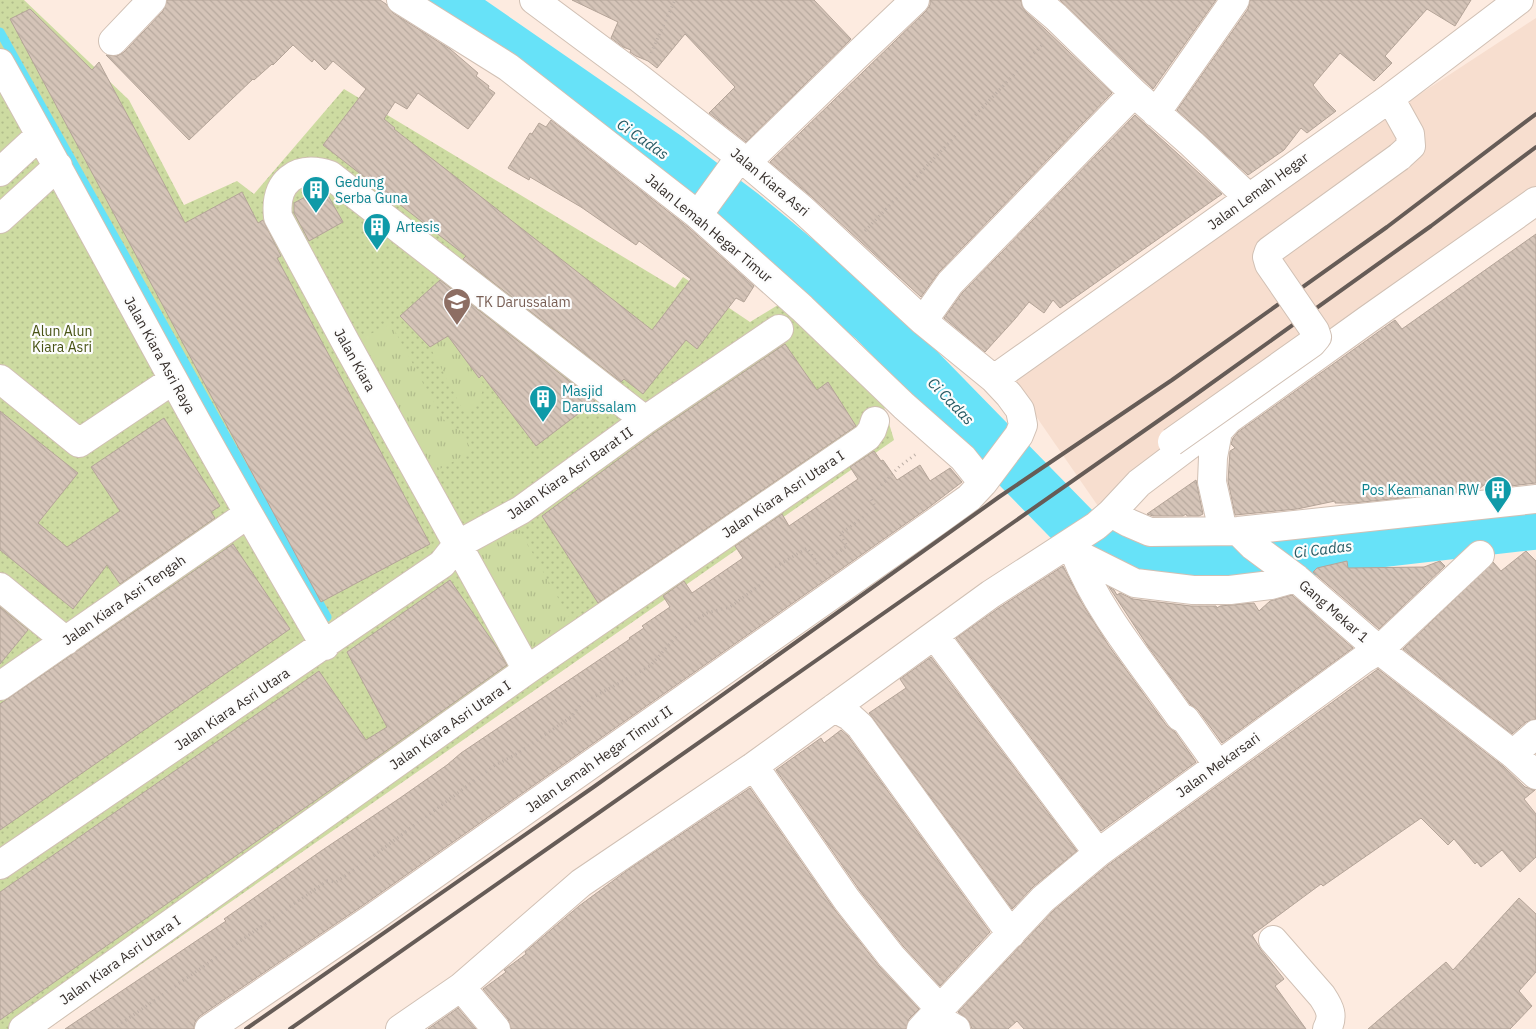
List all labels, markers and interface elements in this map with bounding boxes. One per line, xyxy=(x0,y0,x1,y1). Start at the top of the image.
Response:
water label: Ci Cadas xyxy=(614,114,672,164)
street label: Jalan Kiara Asri xyxy=(727,144,813,220)
street label: Jalan Lemah Hegar xyxy=(1204,148,1312,234)
street label: Jalan Lemah Hegar Timur xyxy=(642,170,776,286)
place label: Gedung Serba Guna xyxy=(335,173,408,207)
building icon: Gedung Serba Guna xyxy=(301,175,331,214)
building icon: Artesis xyxy=(362,212,392,251)
place label: Artesis xyxy=(396,218,440,236)
school or university icon: TK Darussalam xyxy=(442,287,472,326)
street label: Jalan Kiara Asri Raya xyxy=(120,293,200,417)
place label: TK Darussalam xyxy=(476,293,571,311)
park label: Alun Alun Kiara Asri xyxy=(32,322,92,356)
street label: Jalan Kiara xyxy=(330,325,380,395)
water label: Ci Cadas xyxy=(924,373,978,429)
place label: Masjid Darussalam xyxy=(562,382,637,416)
building icon: Masjid Darussalam xyxy=(528,384,558,423)
street label: Jalan Kiara Asri Barat II xyxy=(504,423,636,523)
street label: Jalan Kiara Asri Utara I xyxy=(718,446,848,542)
building icon: Pos Keamanan RW xyxy=(1483,475,1513,514)
place label: Pos Keamanan RW xyxy=(1361,481,1480,499)
water label: Ci Cadas xyxy=(1293,536,1353,562)
street label: Jalan Kiara Asri Tengah xyxy=(59,551,189,649)
street label: Gang Mekar 1 xyxy=(1295,576,1373,646)
street label: Jalan Kiara Asri Utara xyxy=(171,663,293,754)
street label: Jalan Kiara Asri Utara I xyxy=(386,676,514,774)
street label: Jalan Lemah Hegar Timur II xyxy=(522,701,676,817)
street label: Jalan Mekarsari xyxy=(1173,729,1263,801)
street label: Jalan Kiara Asri Utara I xyxy=(56,911,184,1009)

